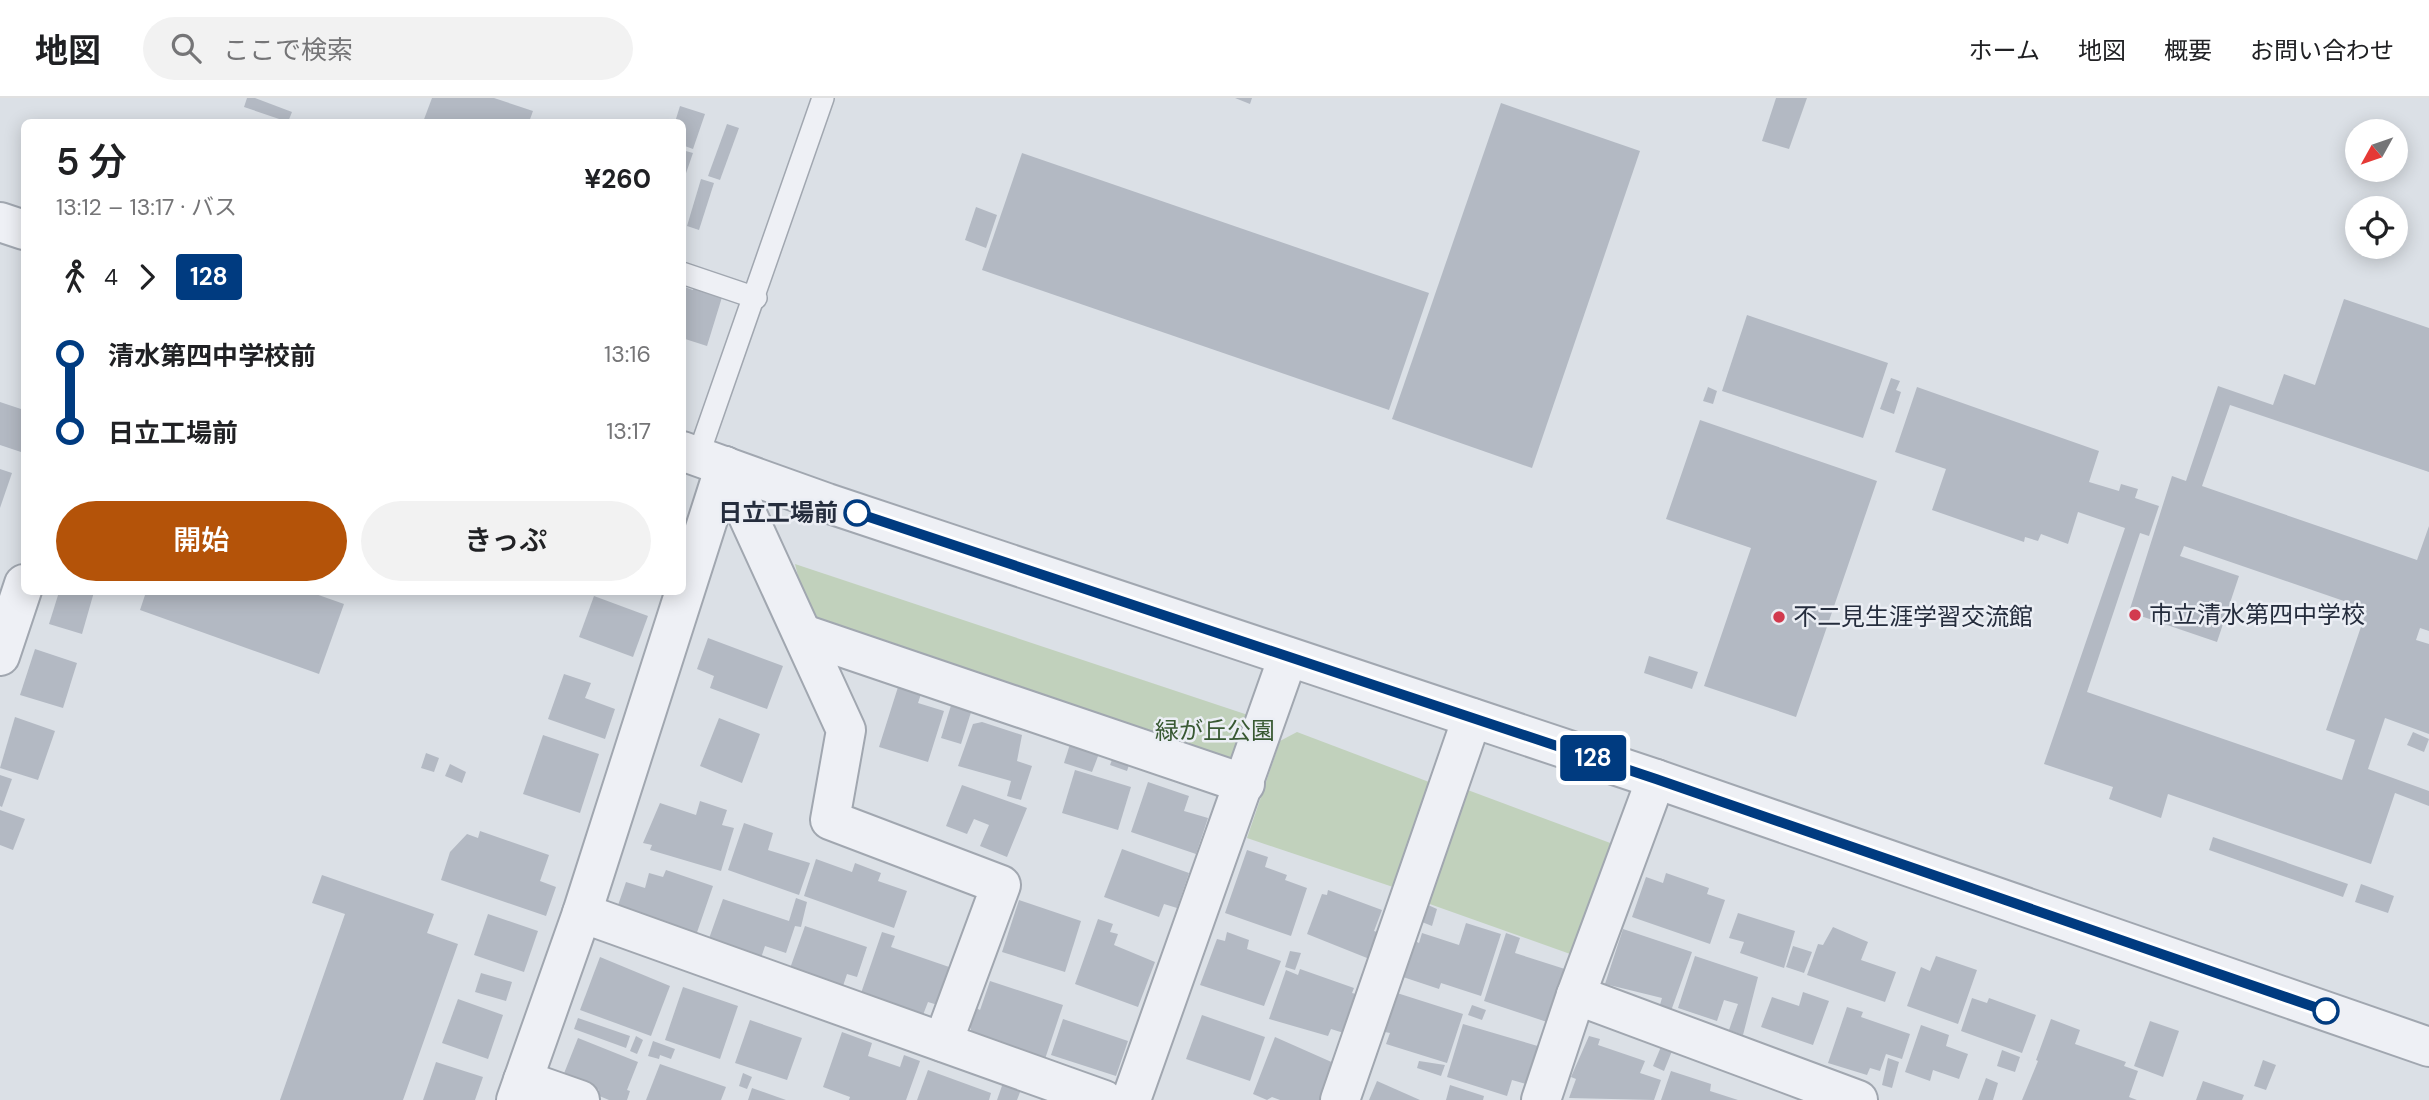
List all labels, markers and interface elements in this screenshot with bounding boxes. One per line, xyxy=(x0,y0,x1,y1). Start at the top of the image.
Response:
search box xyxy=(143,17,633,80)
text: 地図 xyxy=(35,29,101,72)
icon: search xyxy=(167,29,205,67)
text: ここで検索 xyxy=(223,33,353,67)
text: ホーム xyxy=(1969,35,2040,66)
text: 地図 xyxy=(2078,35,2126,66)
text: 概要 xyxy=(2164,35,2212,66)
text: お問い合わせ xyxy=(2250,35,2394,66)
north arrow xyxy=(2345,119,2408,182)
map controls xyxy=(2345,119,2408,259)
text: 5 分 xyxy=(56,137,127,187)
text: ¥260 xyxy=(584,162,651,196)
text: 13:12 – 13:17 · バス xyxy=(56,192,237,222)
button: locate xyxy=(2345,196,2408,259)
icon: walk xyxy=(56,258,94,296)
icon: forward xyxy=(128,258,166,296)
text: 128 xyxy=(190,261,228,292)
text: 4 xyxy=(104,262,118,292)
text: 清水第四中学校前 xyxy=(108,339,316,373)
text: 13:16 xyxy=(604,339,651,369)
text: 日立工場前 xyxy=(108,416,238,450)
text: 13:17 xyxy=(606,416,651,446)
place label: 日立工場前 xyxy=(718,497,838,528)
marker: 日立工場前 xyxy=(844,500,870,526)
button: 開始 xyxy=(56,501,347,581)
button: きっぷ xyxy=(361,501,651,581)
place label: 市立清水第四中学校 xyxy=(2149,599,2365,630)
place label: 不二見生涯学習交流館 xyxy=(1793,601,2033,632)
marker: 市立清水第四中学校 xyxy=(2127,607,2143,623)
marker: 不二見生涯学習交流館 xyxy=(1771,609,1787,625)
park label: 緑が丘公園 xyxy=(1155,715,1275,746)
line badge: 128 xyxy=(1553,735,1633,781)
text: 128 xyxy=(1574,742,1612,773)
unlabelled marker xyxy=(2313,998,2339,1024)

